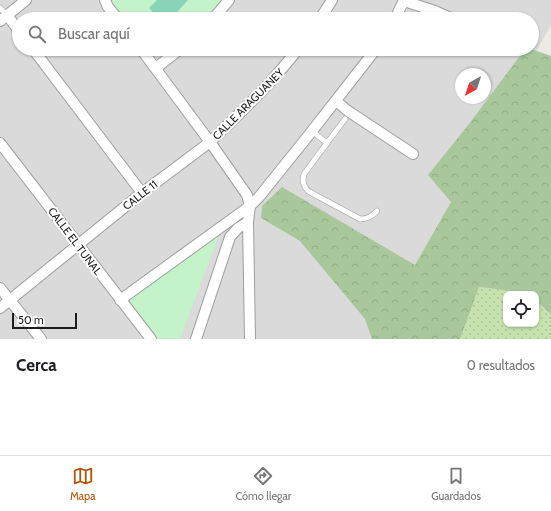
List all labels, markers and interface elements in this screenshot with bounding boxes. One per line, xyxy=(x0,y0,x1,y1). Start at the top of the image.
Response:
search box xyxy=(12,12,539,56)
icon: search xyxy=(26,23,48,45)
text: Buscar aquí xyxy=(58,25,130,43)
street label: CALLE ARAGUANEY xyxy=(209,65,287,143)
north arrow xyxy=(455,68,491,104)
street label: CALLE 11 xyxy=(120,177,160,213)
street label: CALLE EL TUNAL xyxy=(45,204,105,278)
map controls xyxy=(503,291,539,327)
button: locate xyxy=(503,291,539,327)
scale bar xyxy=(12,311,77,330)
text: 50 m xyxy=(18,313,44,327)
text: Cerca xyxy=(16,355,57,375)
text: 0 resultados xyxy=(467,357,535,373)
tab: Mapa xyxy=(70,465,96,503)
tab: Cómo llegar xyxy=(235,465,291,503)
tab: Guardados xyxy=(431,465,481,503)

